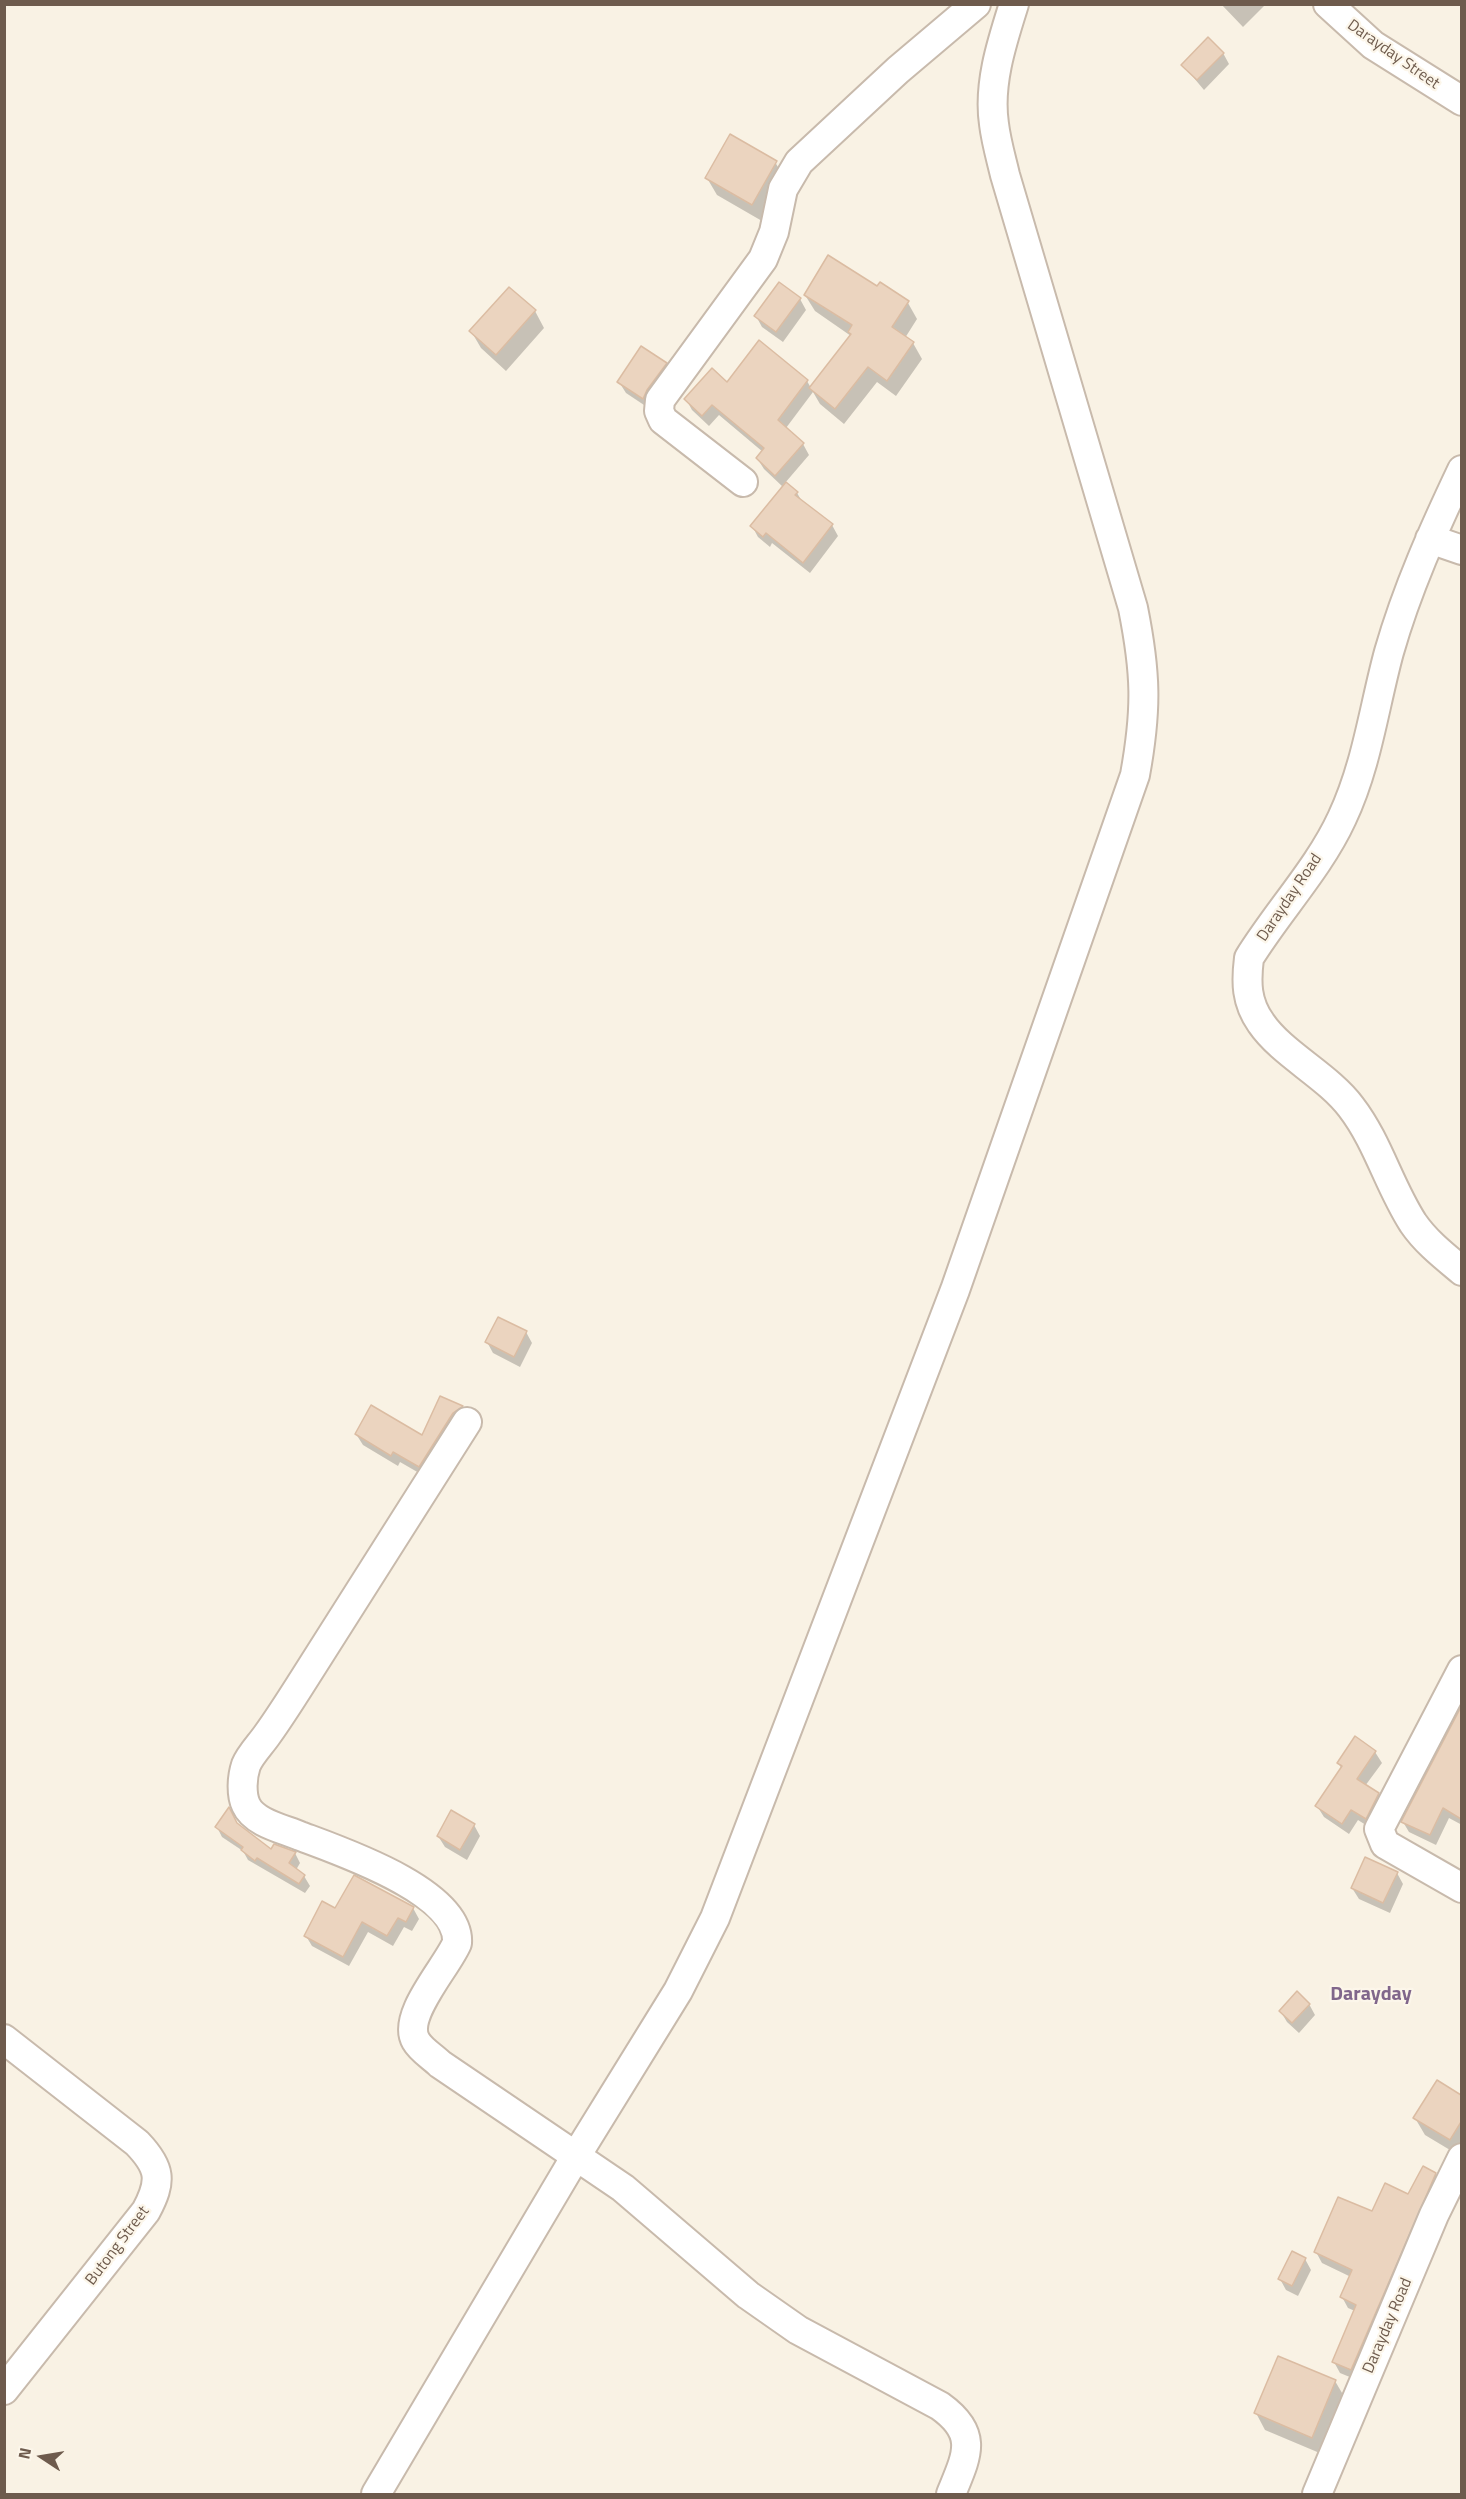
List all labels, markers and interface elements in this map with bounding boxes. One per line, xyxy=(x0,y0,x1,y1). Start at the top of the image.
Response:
street label: Darayday Street xyxy=(1343,16,1443,94)
street label: Darayday Road xyxy=(1254,850,1326,946)
district label: Darayday xyxy=(1330,1983,1412,2007)
street label: Butong Street xyxy=(82,2203,154,2289)
street label: Darayday Road xyxy=(1359,2275,1417,2377)
north arrow xyxy=(12,2427,72,2487)
text: N xyxy=(12,2445,37,2461)

